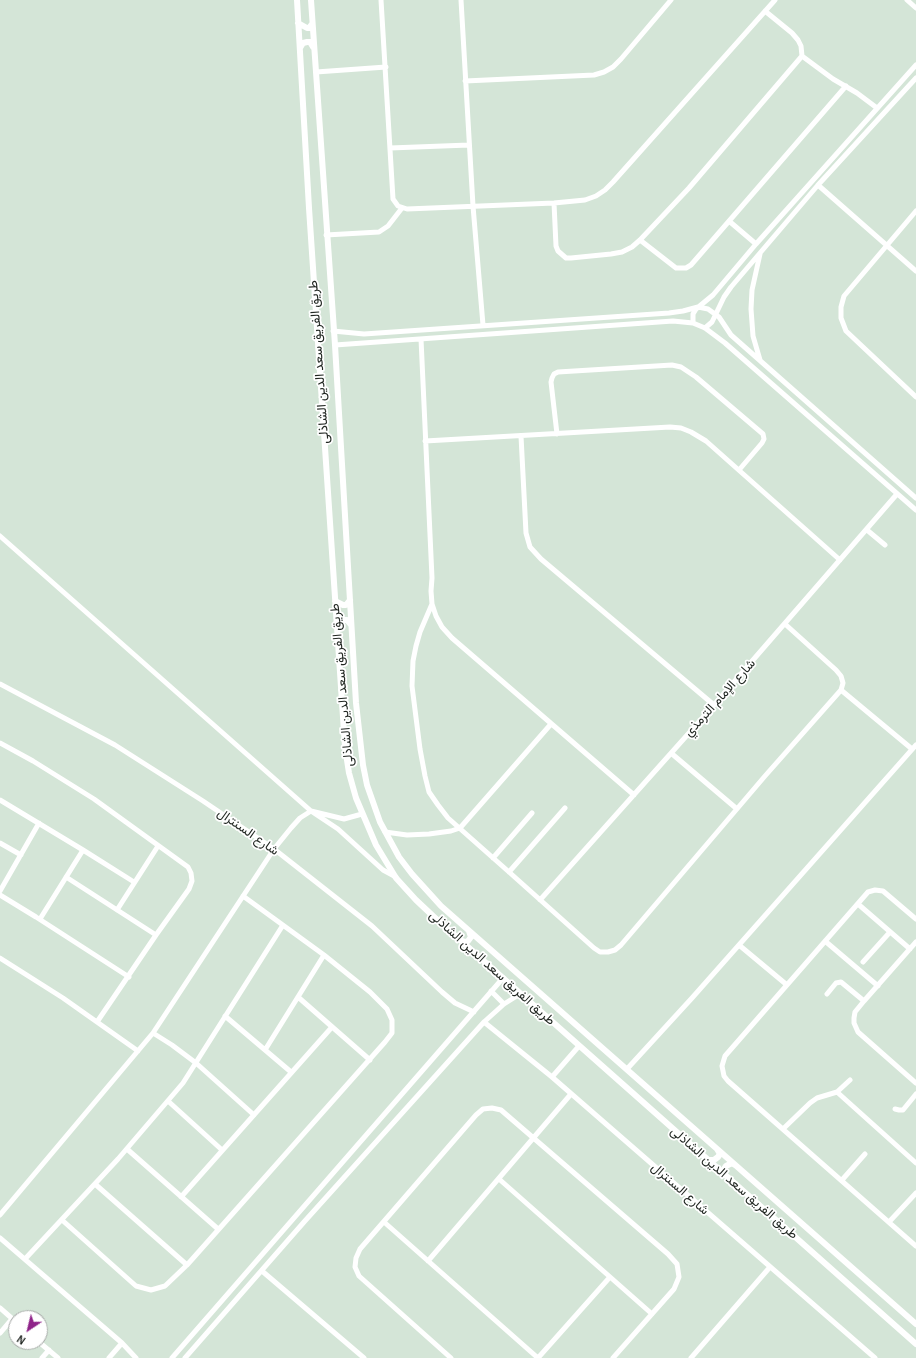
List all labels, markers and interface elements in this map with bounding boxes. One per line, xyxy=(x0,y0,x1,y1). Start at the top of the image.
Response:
street label: طريق الفريق سعد الدين الشاذلى xyxy=(306,280,332,444)
street label: طريق الفريق سعد الدين الشاذلى xyxy=(327,603,357,767)
street label: شارع الإمام الترمذي xyxy=(681,656,759,740)
street label: شارع السنترال xyxy=(214,805,282,859)
street label: طريق الفريق سعد الدين الشاذلى xyxy=(426,907,558,1029)
street label: طريق الفريق سعد الدين الشاذلى xyxy=(667,1123,801,1243)
street label: شارع السنترال xyxy=(648,1160,712,1218)
north arrow xyxy=(8,1310,48,1350)
text: N xyxy=(14,1332,28,1347)

